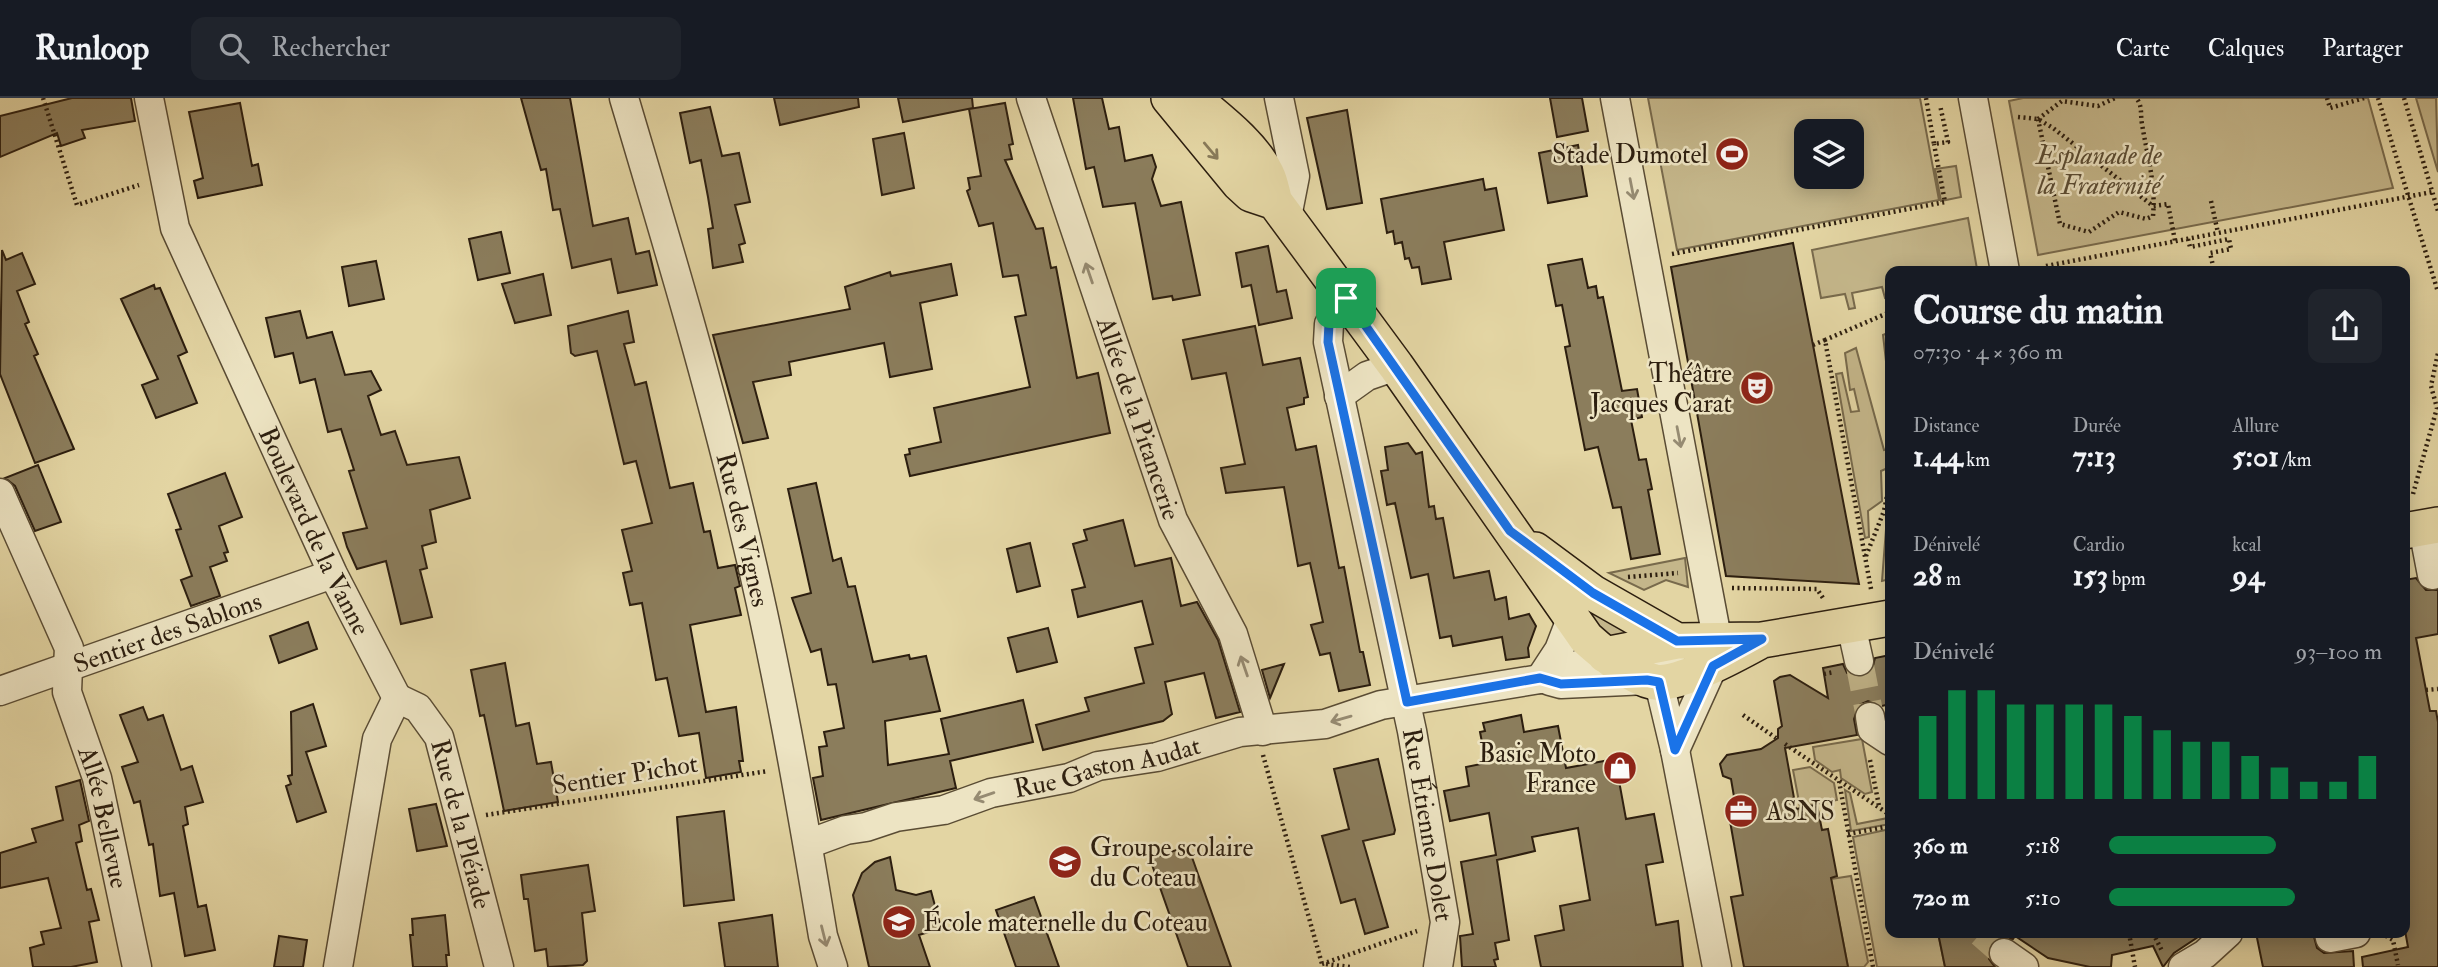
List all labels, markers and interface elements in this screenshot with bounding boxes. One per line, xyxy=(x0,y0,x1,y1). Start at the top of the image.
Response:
search box xyxy=(191,17,681,80)
text: Runloop xyxy=(35,28,149,69)
icon: search xyxy=(215,29,253,67)
text: Rechercher xyxy=(271,32,390,64)
text: Carte xyxy=(2116,33,2170,64)
text: Calques xyxy=(2208,33,2284,64)
text: Partager xyxy=(2322,33,2403,64)
map controls xyxy=(1794,119,1864,189)
button: layers xyxy=(1794,119,1864,189)
sports icon: Stade Dumotel xyxy=(1713,135,1751,173)
place label: Stade Dumotel xyxy=(1552,139,1708,171)
park label: Esplanade de la Fraternité xyxy=(2034,140,2165,202)
one-way arrow xyxy=(1203,142,1219,160)
one-way arrow xyxy=(1626,177,1639,200)
one-way arrow xyxy=(1082,262,1094,284)
pin xyxy=(1316,268,1376,328)
icon: arrive xyxy=(1327,279,1365,317)
text: Course du matin xyxy=(1913,287,2163,335)
button: share xyxy=(2308,289,2382,363)
street label: Allée de la Pitancerie xyxy=(1089,312,1187,524)
text: 07:30 · 4 × 360 m xyxy=(1913,337,2063,366)
place label: Théâtre Jacques Carat xyxy=(1589,358,1732,420)
theatre icon: Théâtre Jacques Carat xyxy=(1738,369,1776,407)
text: Distance xyxy=(1913,414,1979,438)
text: Durée xyxy=(2073,414,2121,438)
text: Allure xyxy=(2232,414,2279,438)
street label: Boulevard de la Vanne xyxy=(251,422,377,641)
one-way arrow xyxy=(1672,425,1686,448)
text: 1.44 xyxy=(1913,438,1962,475)
text: 7:13 xyxy=(2073,438,2116,475)
text: 5:01 xyxy=(2232,438,2279,475)
text: km xyxy=(1962,448,1990,472)
text: /km xyxy=(2279,448,2312,472)
street label: Rue des Vignes xyxy=(709,449,776,610)
text: Dénivelé xyxy=(1913,533,1980,557)
text: Cardio xyxy=(2073,533,2125,557)
text: kcal xyxy=(2232,533,2261,557)
text: 28 xyxy=(1913,557,1942,594)
text: 153 xyxy=(2073,557,2108,594)
text: 94 xyxy=(2232,557,2264,594)
text: m xyxy=(1942,567,1961,591)
text: bpm xyxy=(2108,567,2146,591)
street label: Sentier des Sablons xyxy=(69,585,266,681)
text: Dénivelé xyxy=(1913,637,1994,666)
text: 93–100 m xyxy=(2295,637,2382,666)
one-way arrow xyxy=(1237,655,1249,677)
one-way arrow xyxy=(1330,713,1353,726)
street label: Rue Étienne Dolet xyxy=(1395,726,1460,924)
street label: Rue Gaston Audat xyxy=(1011,730,1204,805)
street label: Rue de la Pléiade xyxy=(423,736,498,913)
place label: Basic Moto France xyxy=(1479,738,1596,800)
street label: Allée Bellevue xyxy=(70,741,135,891)
street label: Sentier Pichot xyxy=(550,748,700,802)
shop icon: Basic Moto France xyxy=(1601,749,1639,787)
one-way arrow xyxy=(973,791,995,803)
office icon: ASNS xyxy=(1722,792,1760,830)
place label: ASNS xyxy=(1765,796,1835,828)
text: 360 m xyxy=(1913,831,1968,860)
text: 5:18 xyxy=(2025,831,2060,860)
place label: Groupe scolaire du Coteau xyxy=(1090,832,1253,894)
school or university icon: Groupe scolaire du Coteau xyxy=(1046,843,1084,881)
text: 720 m xyxy=(1913,883,1970,912)
text: 5:10 xyxy=(2025,883,2061,912)
school or university icon: École maternelle du Coteau xyxy=(880,903,918,941)
place label: École maternelle du Coteau xyxy=(923,905,1208,939)
one-way arrow xyxy=(818,924,831,947)

